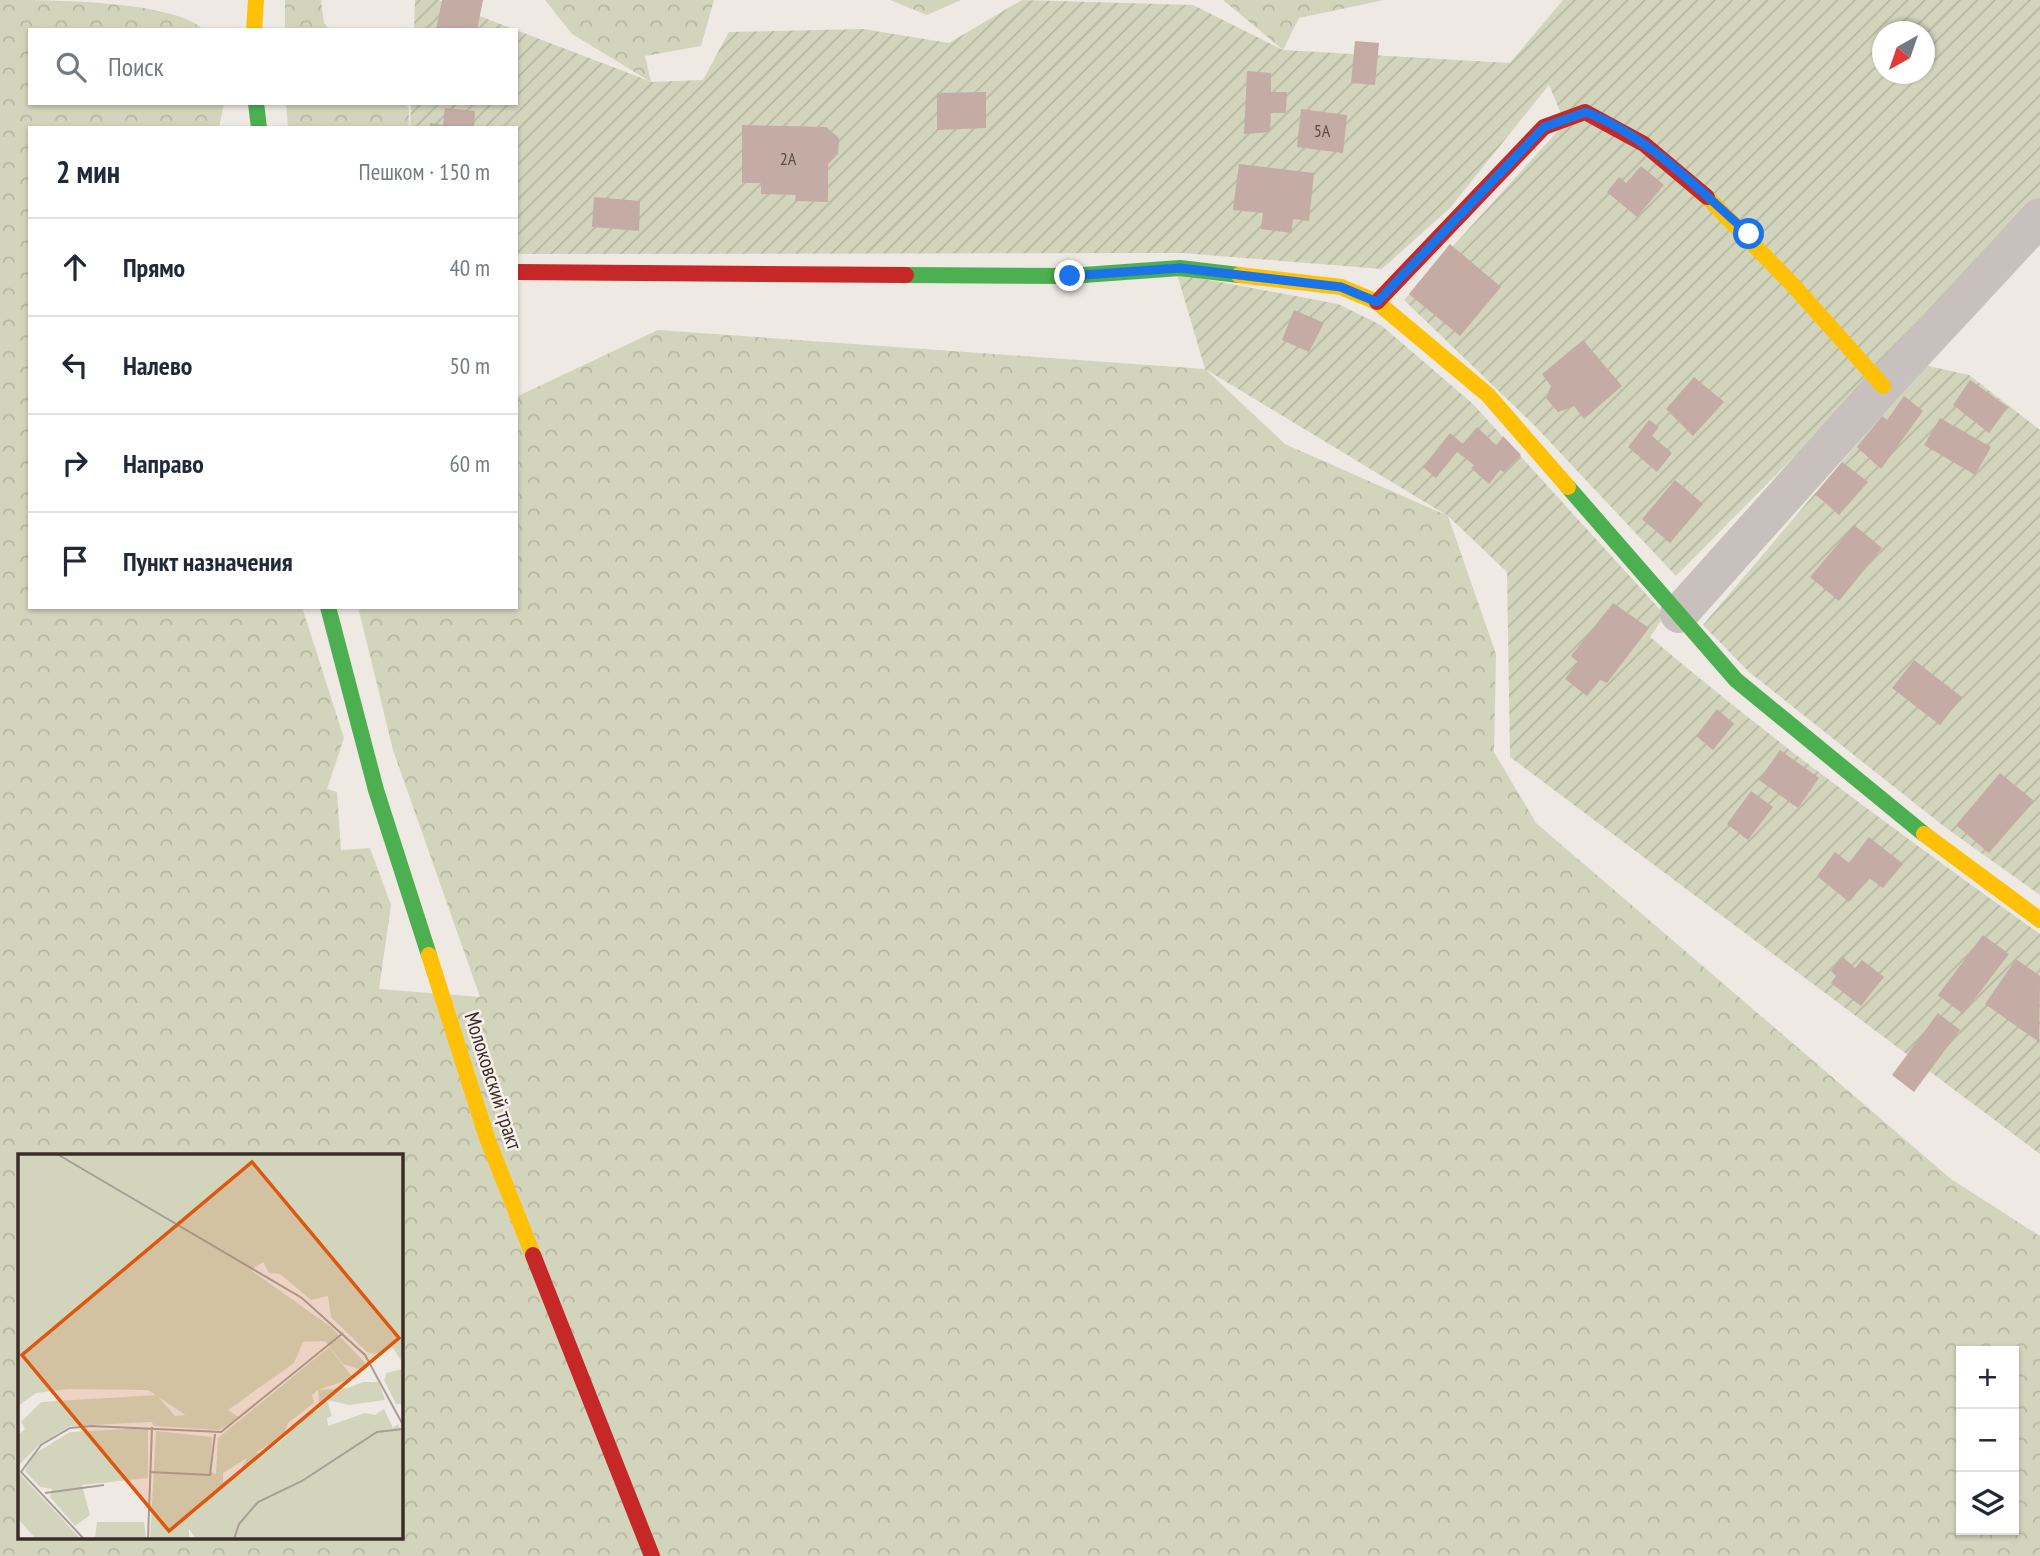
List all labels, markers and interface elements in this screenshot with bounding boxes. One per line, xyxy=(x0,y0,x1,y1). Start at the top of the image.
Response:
north arrow xyxy=(1872,21,1935,84)
search box xyxy=(28,28,518,105)
icon: search xyxy=(52,48,90,86)
text: Поиск xyxy=(108,50,164,83)
house number: 5А xyxy=(1314,119,1331,142)
house number: 2А xyxy=(780,147,797,170)
text: 2 мин xyxy=(56,152,120,191)
text: Пешком · 150 m xyxy=(359,157,490,186)
route start xyxy=(1733,218,1764,249)
icon: ahead xyxy=(56,248,94,286)
text: Прямо xyxy=(123,251,185,284)
text: 40 m xyxy=(449,253,490,282)
route end xyxy=(1054,260,1085,291)
icon: left xyxy=(56,346,94,384)
text: Налево xyxy=(123,349,192,382)
text: 50 m xyxy=(449,351,490,380)
icon: right xyxy=(56,444,94,482)
text: Направо xyxy=(123,447,204,480)
text: 60 m xyxy=(449,449,490,478)
icon: arrive xyxy=(56,542,94,580)
text: Пункт назначения xyxy=(123,545,293,578)
street label: Молоковский тракт xyxy=(459,1009,529,1153)
inset map xyxy=(18,1154,402,1538)
map controls xyxy=(1956,1346,2019,1535)
button: + xyxy=(1956,1346,2019,1409)
button: − xyxy=(1956,1409,2019,1472)
button: layers xyxy=(1956,1472,2019,1535)

